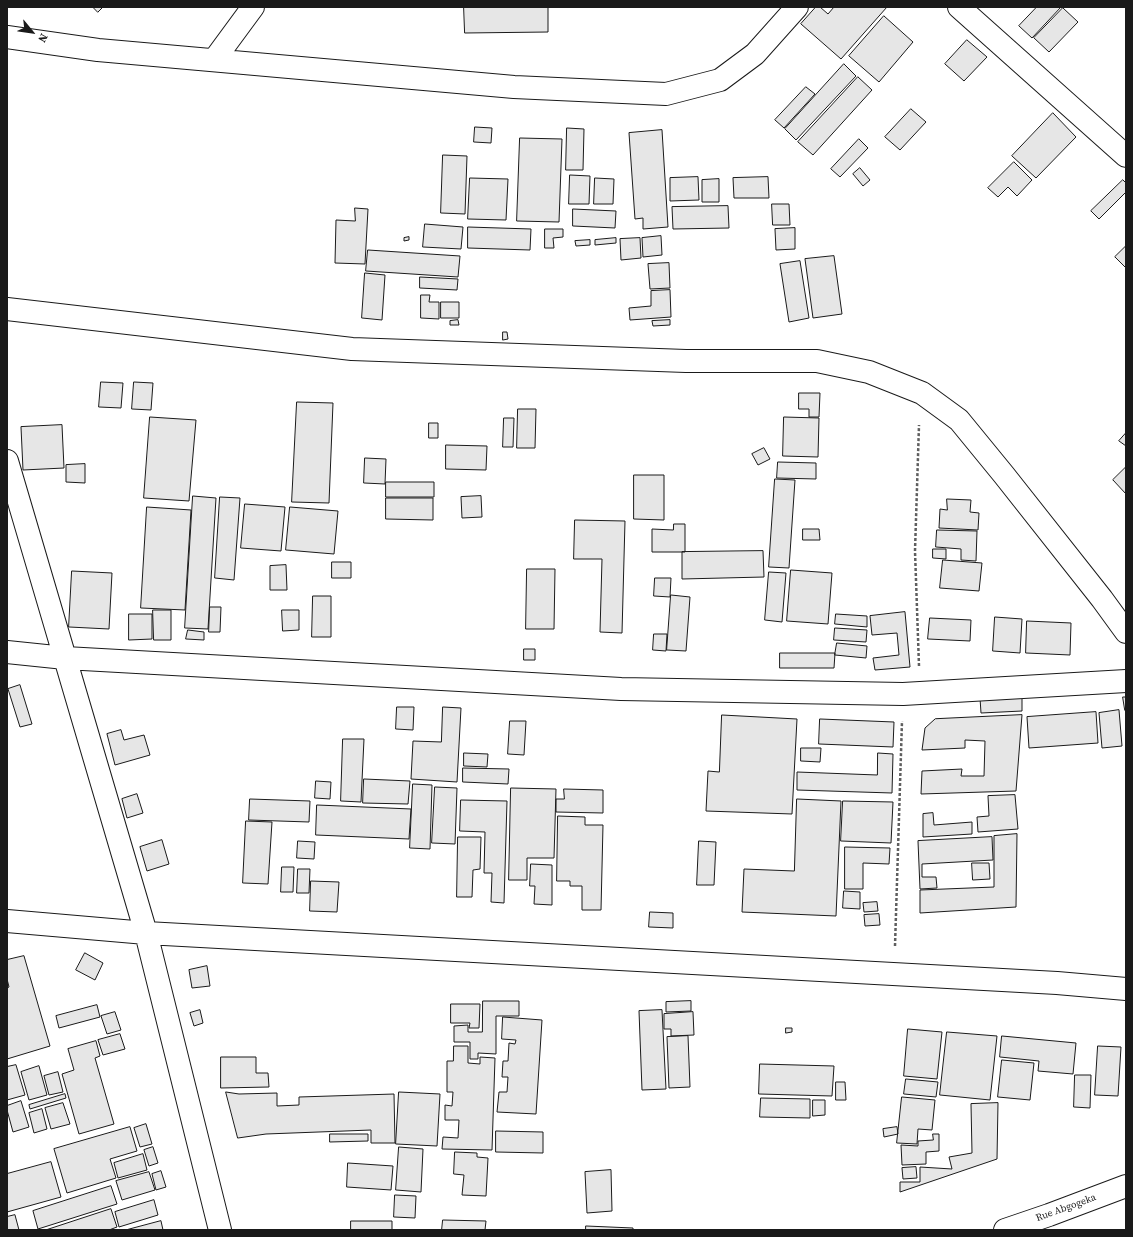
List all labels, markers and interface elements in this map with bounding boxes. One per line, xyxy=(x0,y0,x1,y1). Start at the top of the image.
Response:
north arrow xyxy=(12,12,52,52)
text: N xyxy=(34,31,51,45)
street label: Rue Abgogeka xyxy=(1034,1192,1098,1224)

